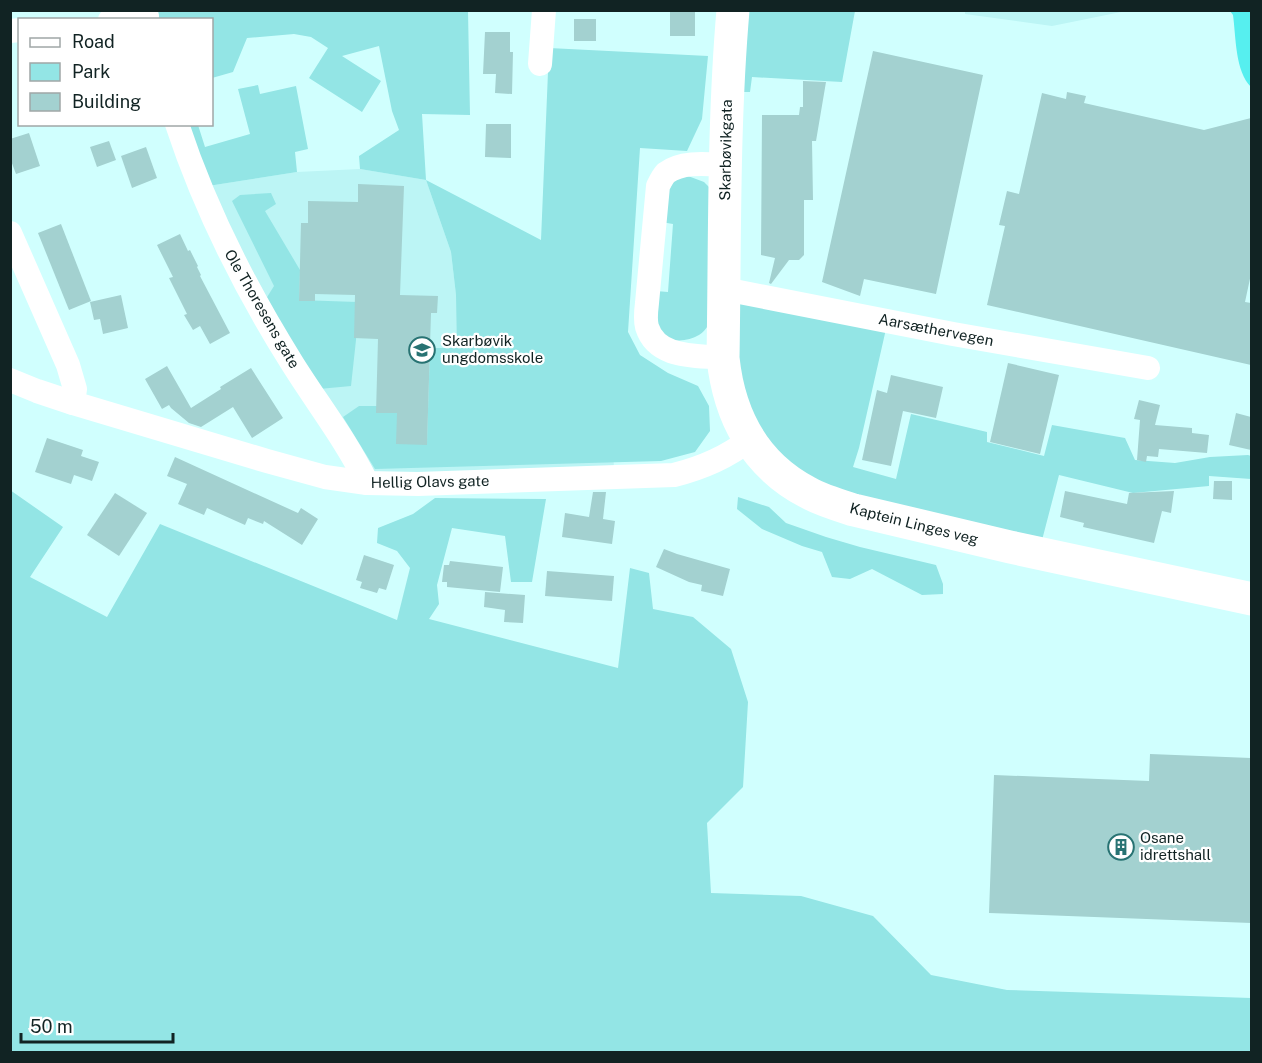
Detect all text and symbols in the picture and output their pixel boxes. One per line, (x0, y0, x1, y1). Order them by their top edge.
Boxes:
legend (18, 18, 213, 126)
text: Road (72, 31, 115, 52)
text: Park (72, 61, 110, 82)
text: Building (72, 91, 141, 112)
street label: Skarbøvikgata (716, 99, 735, 201)
street label: Ole Thoresens gate (221, 246, 303, 371)
street label: Aarsæthervegen (877, 310, 995, 349)
place label: Skarbøvik ungdomsskole (442, 332, 543, 366)
school or university icon: Skarbøvik ungdomsskole (407, 335, 437, 365)
street label: Hellig Olavs gate (371, 472, 489, 491)
street label: Kaptein Linges veg (848, 499, 980, 548)
place label: Osane idrettshall (1140, 829, 1211, 863)
building icon: Osane idrettshall (1106, 832, 1136, 862)
scale bar (21, 1006, 172, 1044)
text: 50 m (30, 1016, 73, 1037)

